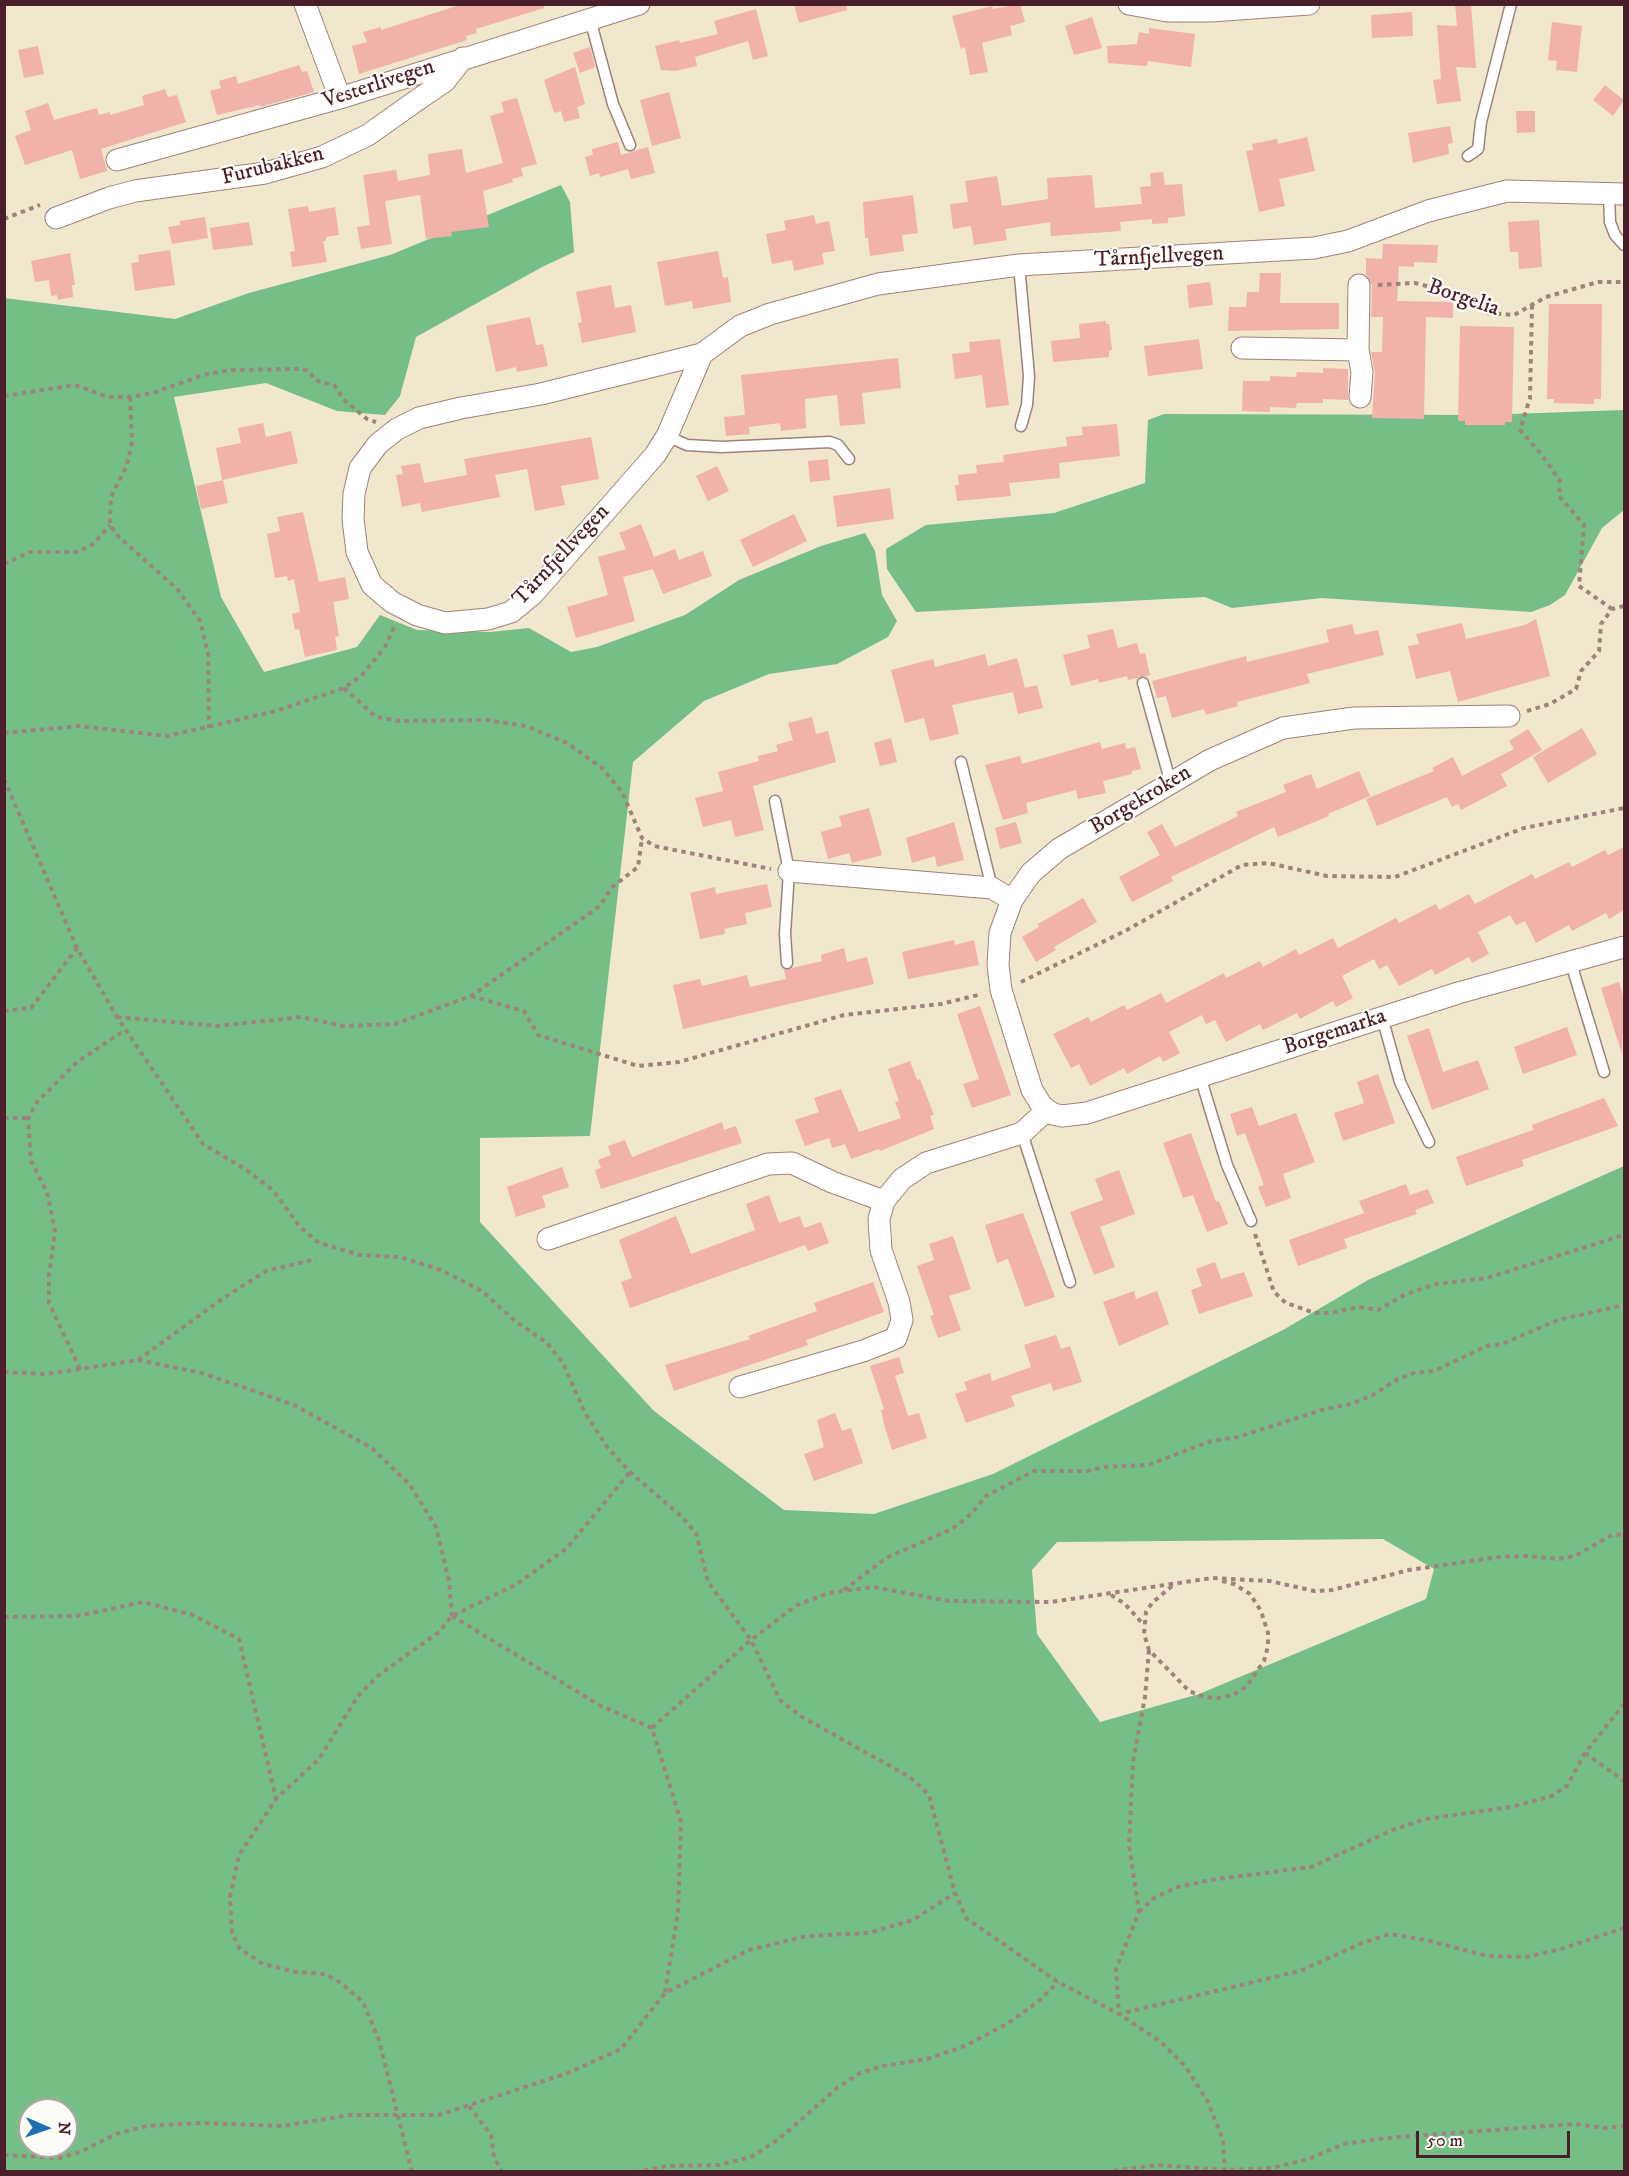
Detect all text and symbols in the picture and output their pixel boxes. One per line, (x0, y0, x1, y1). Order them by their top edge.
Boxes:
street label: Vesterlivegen (320, 55, 438, 115)
street label: Furubakken (219, 142, 327, 192)
street label: Tårnfjellvegen (1094, 241, 1224, 275)
street label: Borgelia (1424, 274, 1502, 324)
street label: Tårnfjellvegen (508, 500, 616, 612)
street label: Borgekroken (1086, 760, 1196, 842)
street label: Borgemarka (1280, 1004, 1390, 1062)
north arrow (18, 2098, 78, 2158)
scale bar (1419, 2119, 1574, 2157)
text: N (54, 2122, 74, 2135)
text: 50 m (1427, 2130, 1463, 2152)

